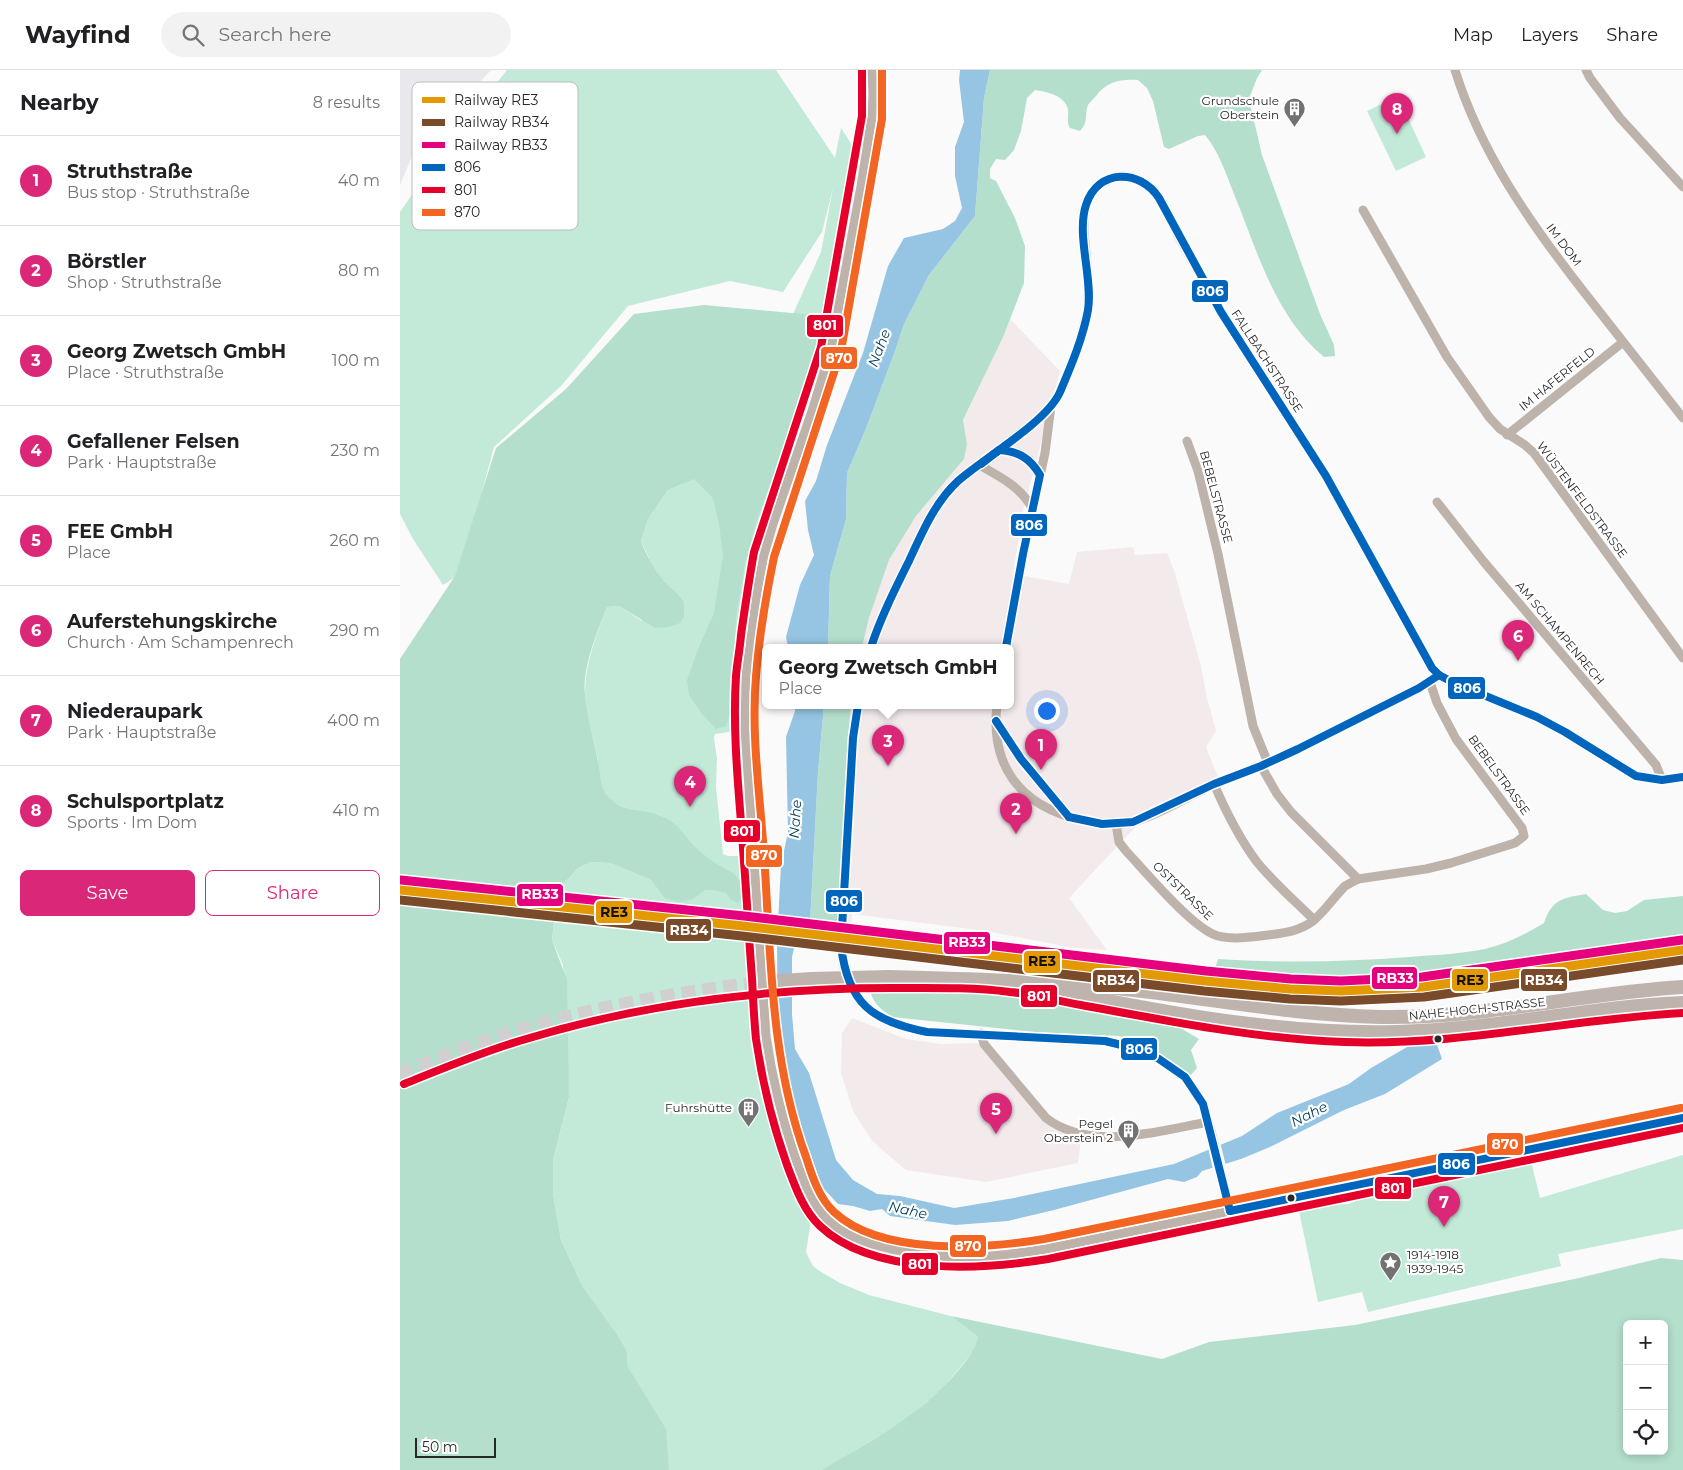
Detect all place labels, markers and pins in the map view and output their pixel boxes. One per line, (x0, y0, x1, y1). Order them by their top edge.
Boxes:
place label: Grundschule Oberstein (1201, 93, 1279, 122)
pin: 8 (1381, 93, 1413, 134)
building icon: Grundschule Oberstein (1283, 96, 1307, 127)
pin: 6 (1502, 620, 1534, 661)
pin: 3 (872, 725, 904, 766)
pin: 1 (1025, 729, 1057, 770)
pin: 4 (674, 766, 706, 807)
pin: 2 (1000, 793, 1032, 834)
unlabelled marker (1433, 1034, 1443, 1044)
pin: 5 (980, 1093, 1012, 1134)
building icon: Fuhrshütte (736, 1096, 760, 1127)
place label: Fuhrshütte (665, 1100, 732, 1115)
place label: Pegel Oberstein 2 (1044, 1116, 1113, 1145)
building icon: Pegel Oberstein 2 (1117, 1119, 1141, 1150)
pin: 7 (1428, 1186, 1460, 1227)
unlabelled marker (1286, 1193, 1296, 1203)
place label: 1914-1918 1939-1945 (1407, 1247, 1464, 1276)
place icon: 1914-1918 1939-1945 (1379, 1250, 1403, 1281)

